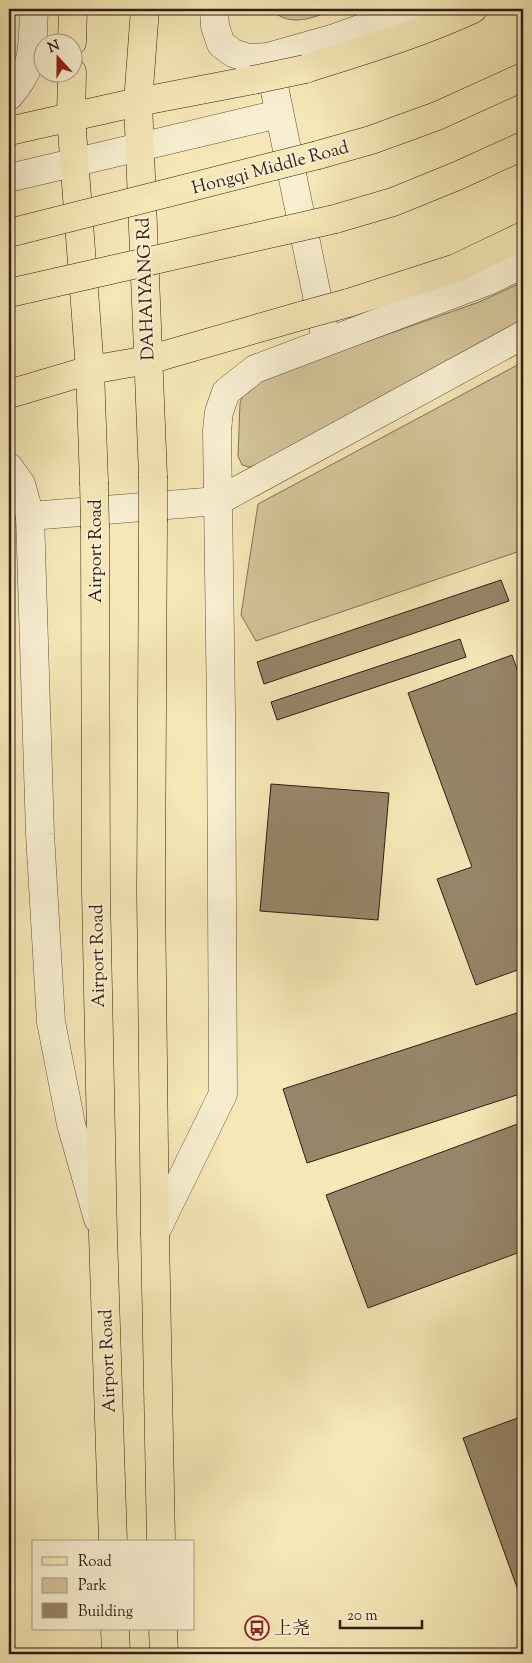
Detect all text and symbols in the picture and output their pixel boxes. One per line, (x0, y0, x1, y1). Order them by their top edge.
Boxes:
north arrow (32, 32, 82, 82)
text: N (45, 36, 63, 59)
street label: Hongqi Middle Road (189, 135, 352, 202)
street label: DAHAIYANG Rd (132, 217, 162, 361)
street label: Airport Road (84, 499, 110, 603)
street label: Airport Road (85, 904, 113, 1008)
street label: Airport Road (94, 1309, 124, 1413)
legend (32, 1540, 195, 1630)
text: Road (78, 1552, 112, 1573)
text: Park (78, 1576, 107, 1597)
scale bar (340, 1598, 422, 1630)
text: Building (78, 1602, 133, 1623)
text: 20 m (347, 1606, 378, 1627)
bus stop icon: 上尧 (244, 1615, 270, 1641)
place label: 上尧 (274, 1617, 310, 1643)

